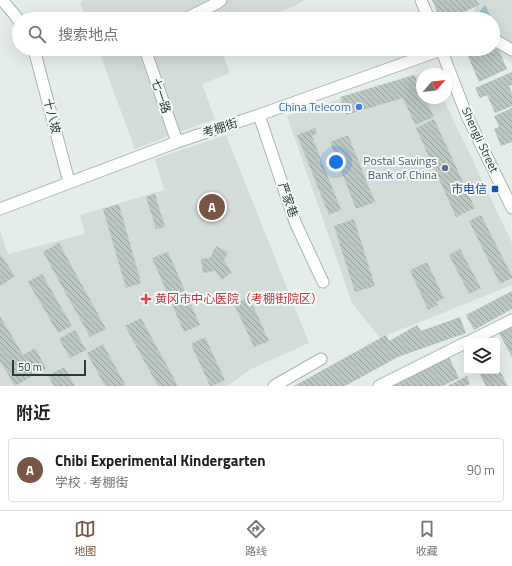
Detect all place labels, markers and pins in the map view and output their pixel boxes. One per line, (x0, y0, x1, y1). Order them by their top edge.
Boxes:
place label: China Telecom (279, 97, 351, 116)
marker: China Telecom (354, 102, 364, 112)
place label: Postal Savings Bank of China (363, 151, 437, 184)
marker: Postal Savings Bank of China (440, 163, 450, 173)
place label: 市电信 (451, 179, 487, 198)
marker: 市电信 (490, 184, 500, 194)
pin: A (199, 192, 225, 222)
place label: 黄冈市中心医院（考棚街院区） (155, 289, 323, 308)
marker: 黄冈市中心医院（考棚街院区） (140, 293, 152, 305)

